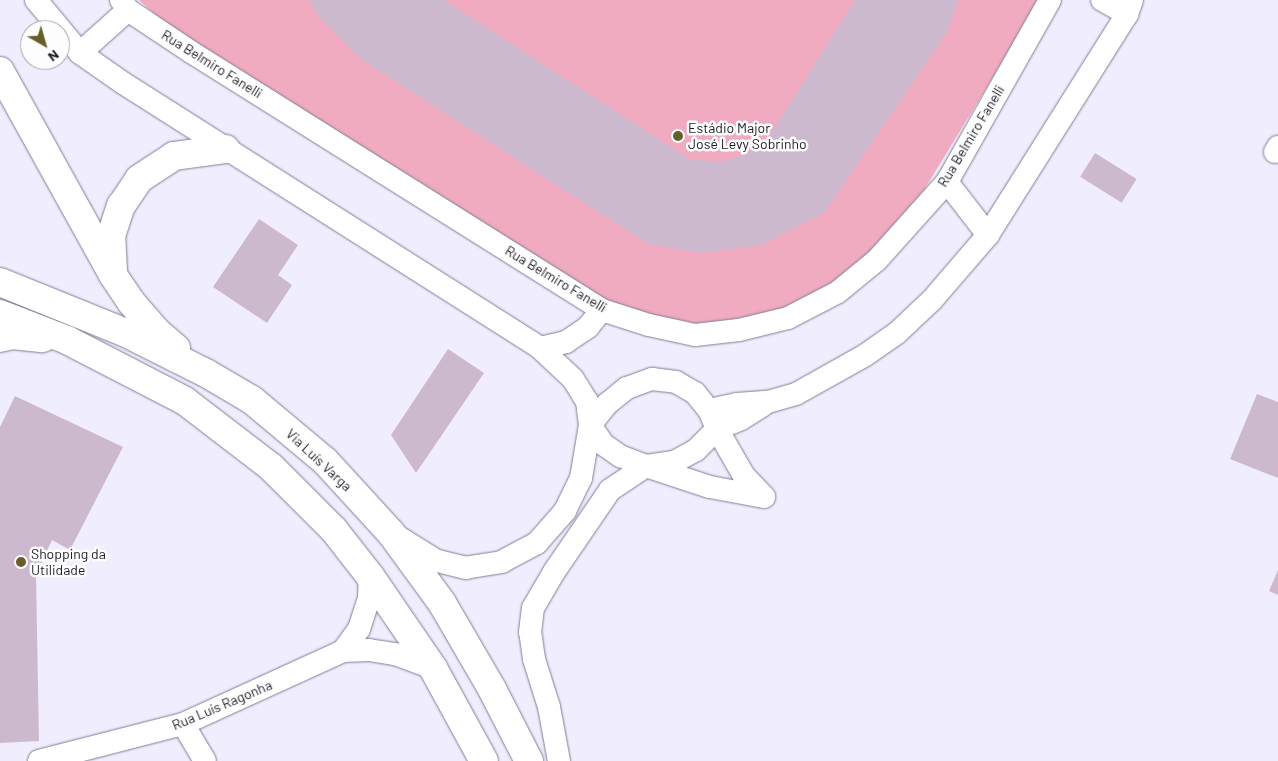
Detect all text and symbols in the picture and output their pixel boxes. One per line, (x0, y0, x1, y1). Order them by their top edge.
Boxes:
north arrow (20, 20, 70, 70)
street label: Rua Belmiro Fanelli (159, 26, 265, 102)
text: N (45, 47, 63, 66)
street label: Rua Belmiro Fanelli (934, 82, 1008, 190)
place label: Estádio Major José Levy Sobrinho (688, 120, 807, 152)
marker: Estádio Major José Levy Sobrinho (672, 130, 684, 142)
street label: Rua Belmiro Fanelli (502, 242, 610, 316)
street label: Via Luís Varga (283, 425, 355, 495)
place label: Shopping da Utilidade (31, 546, 106, 578)
marker: Shopping da Utilidade (15, 556, 27, 568)
street label: Rua Luís Ragonha (169, 676, 275, 734)

